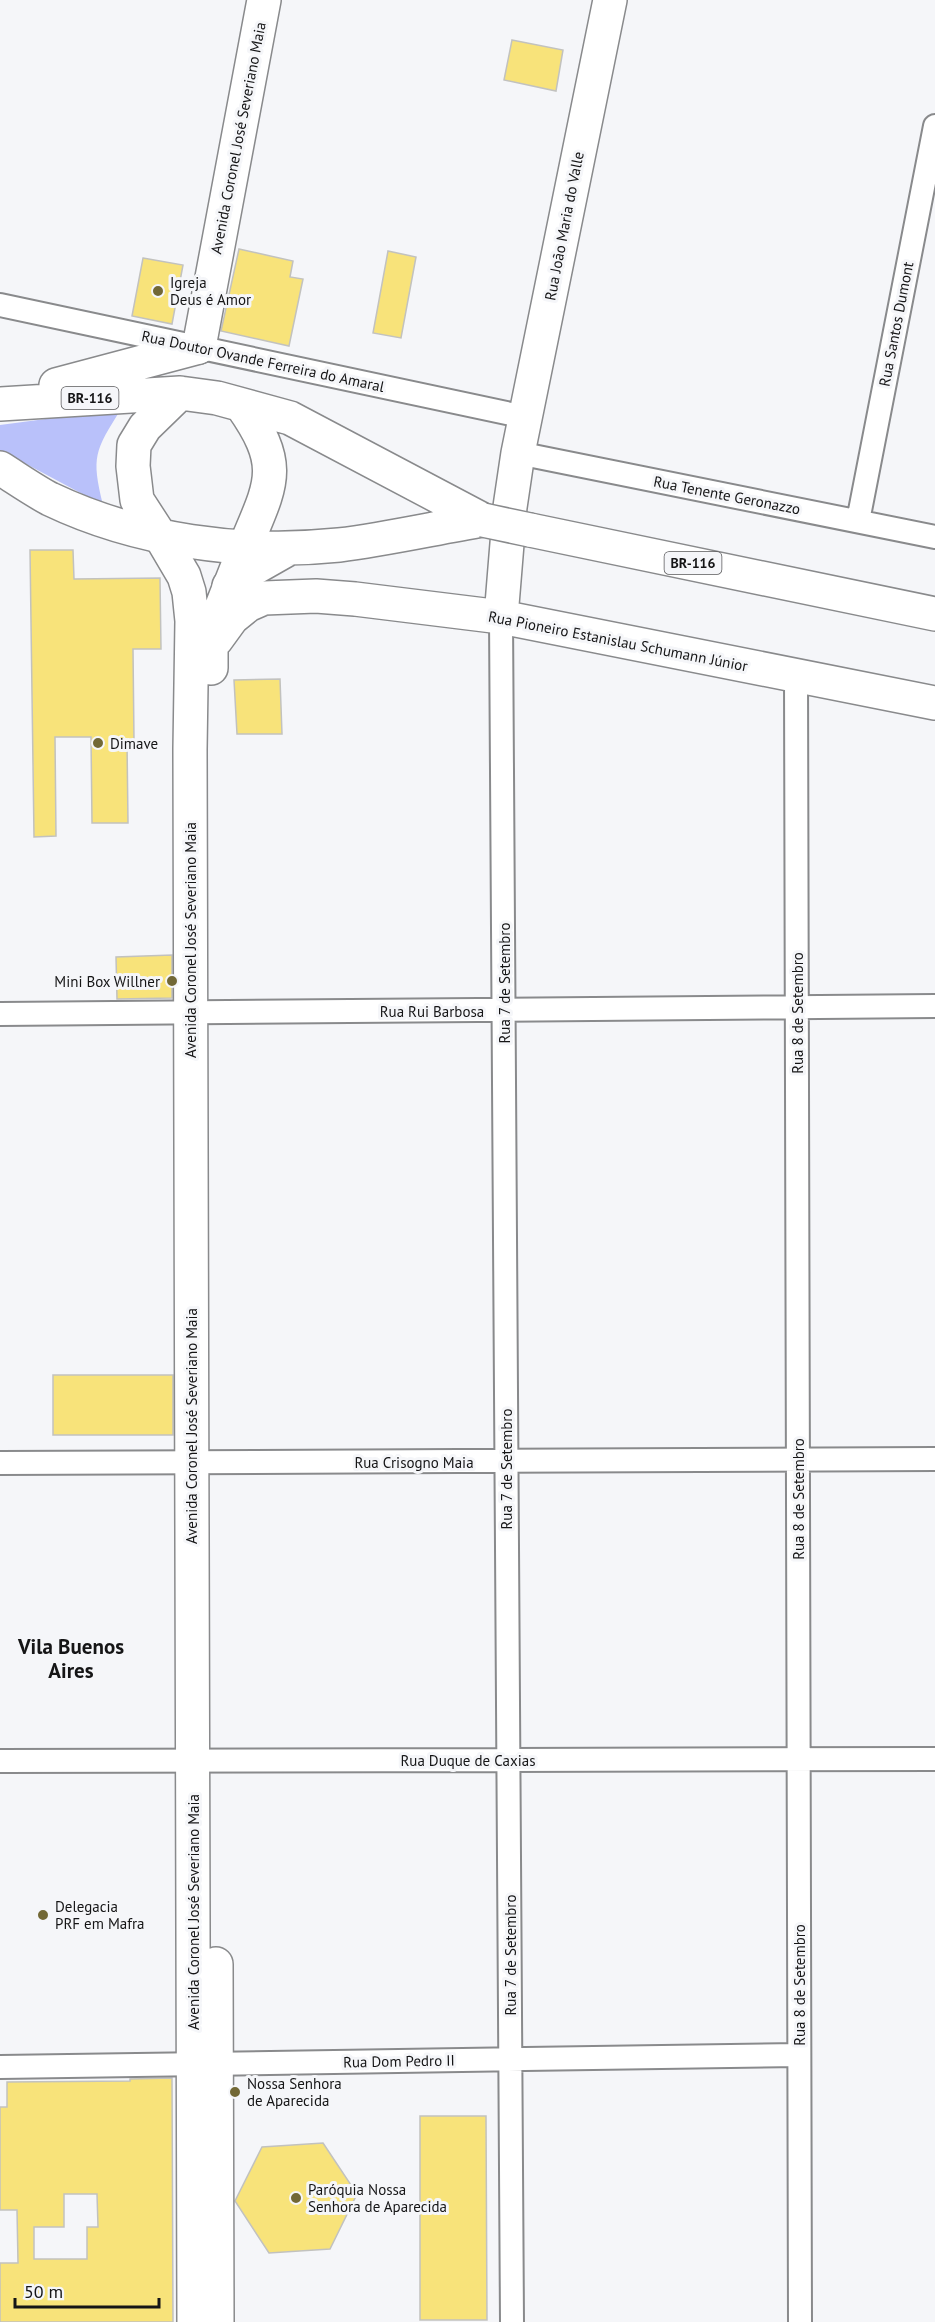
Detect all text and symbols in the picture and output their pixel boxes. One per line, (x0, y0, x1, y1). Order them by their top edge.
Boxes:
street label: Avenida Coronel José Severiano Maia (206, 20, 270, 256)
street label: Rua João Maria do Valle (540, 150, 588, 302)
street label: Rua Santos Dumont (875, 260, 917, 388)
place label: Igreja Deus é Amor (170, 273, 251, 309)
marker: Igreja Deus é Amor (151, 284, 165, 298)
street label: Rua Doutor Ovande Ferreira do Amaral (140, 326, 387, 396)
road number: BR-116 (62, 387, 118, 409)
street label: Rua Tenente Geronazzo (652, 471, 802, 519)
road number: BR-116 (664, 552, 722, 574)
street label: Rua Pioneiro Estanislau Schumann Júnior (487, 606, 749, 676)
place label: Dimave (110, 734, 158, 753)
marker: Dimave (91, 736, 105, 750)
street label: Avenida Coronel José Severiano Maia (181, 822, 200, 1058)
street label: Rua 7 de Setembro (495, 923, 514, 1043)
street label: Rua 8 de Setembro (788, 952, 807, 1074)
place label: Mini Box Willner (54, 972, 160, 991)
marker: Mini Box Willner (165, 974, 179, 988)
street label: Rua Rui Barbosa (380, 1002, 484, 1021)
street label: Avenida Coronel José Severiano Maia (182, 1308, 201, 1544)
street label: Rua 7 de Setembro (497, 1409, 516, 1529)
street label: Rua 8 de Setembro (789, 1438, 808, 1560)
street label: Rua Crisogno Maia (354, 1453, 474, 1472)
district label: Vila Buenos Aires (17, 1633, 124, 1684)
street label: Rua Duque de Caxias (401, 1751, 535, 1770)
street label: Avenida Coronel José Severiano Maia (184, 1794, 203, 2030)
street label: Rua 7 de Setembro (501, 1895, 520, 2015)
place label: Delegacia PRF em Mafra (55, 1897, 145, 1933)
marker: Delegacia PRF em Mafra (36, 1908, 50, 1922)
street label: Rua 8 de Setembro (790, 1924, 809, 2046)
street label: Rua Dom Pedro II (343, 2051, 455, 2071)
place label: Nossa Senhora de Aparecida (247, 2074, 342, 2110)
marker: Nossa Senhora de Aparecida (228, 2085, 242, 2099)
place label: Paróquia Nossa Senhora de Aparecida (308, 2180, 447, 2216)
marker: Paróquia Nossa Senhora de Aparecida (289, 2191, 303, 2205)
scale bar (15, 2271, 159, 2309)
text: 50 m (24, 2280, 63, 2303)

